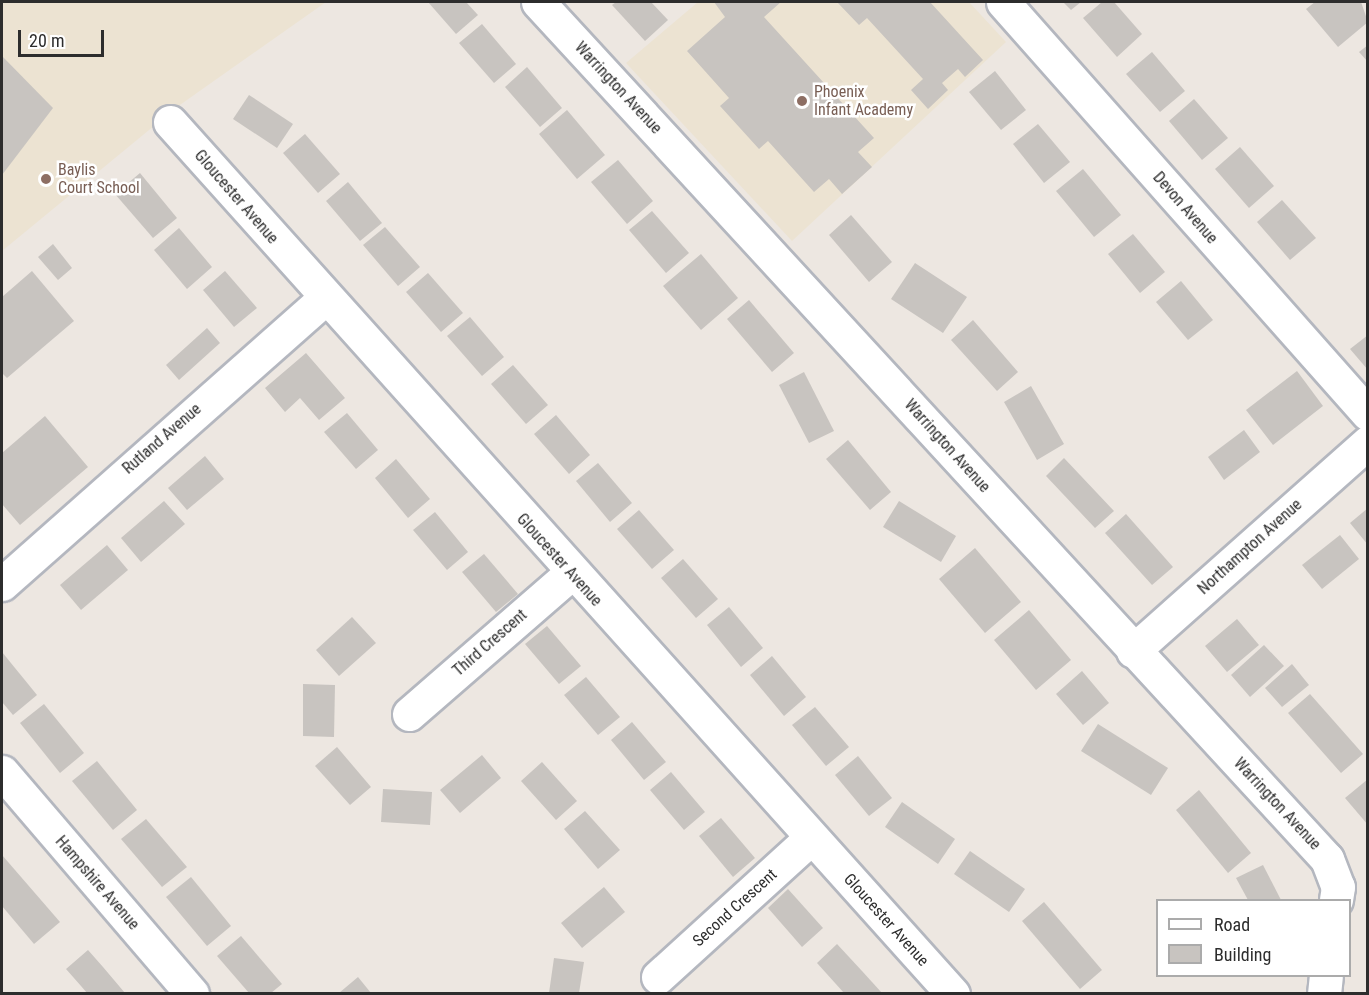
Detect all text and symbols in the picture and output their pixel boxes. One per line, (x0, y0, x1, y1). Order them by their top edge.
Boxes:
scale bar (21, 18, 106, 56)
text: 20 m (29, 30, 64, 51)
street label: Warrington Avenue (570, 38, 666, 138)
place label: Phoenix Infant Academy (814, 82, 913, 120)
marker: Phoenix Infant Academy (795, 94, 809, 108)
street label: Gloucester Avenue (190, 146, 282, 248)
place label: Baylis Court School (58, 160, 140, 198)
street label: Devon Avenue (1149, 168, 1221, 248)
marker: Baylis Court School (39, 172, 53, 186)
street label: Warrington Avenue (900, 395, 994, 497)
street label: Rutland Avenue (119, 400, 205, 478)
street label: Northampton Avenue (1194, 495, 1306, 599)
street label: Gloucester Avenue (512, 510, 606, 610)
street label: Third Crescent (449, 606, 531, 680)
street label: Warrington Avenue (1229, 754, 1325, 854)
street label: Hampshire Avenue (51, 832, 143, 934)
street label: Second Crescent (689, 865, 781, 951)
street label: Gloucester Avenue (839, 870, 933, 970)
legend (1156, 899, 1351, 977)
text: Road (1214, 914, 1250, 935)
text: Building (1214, 944, 1271, 965)

